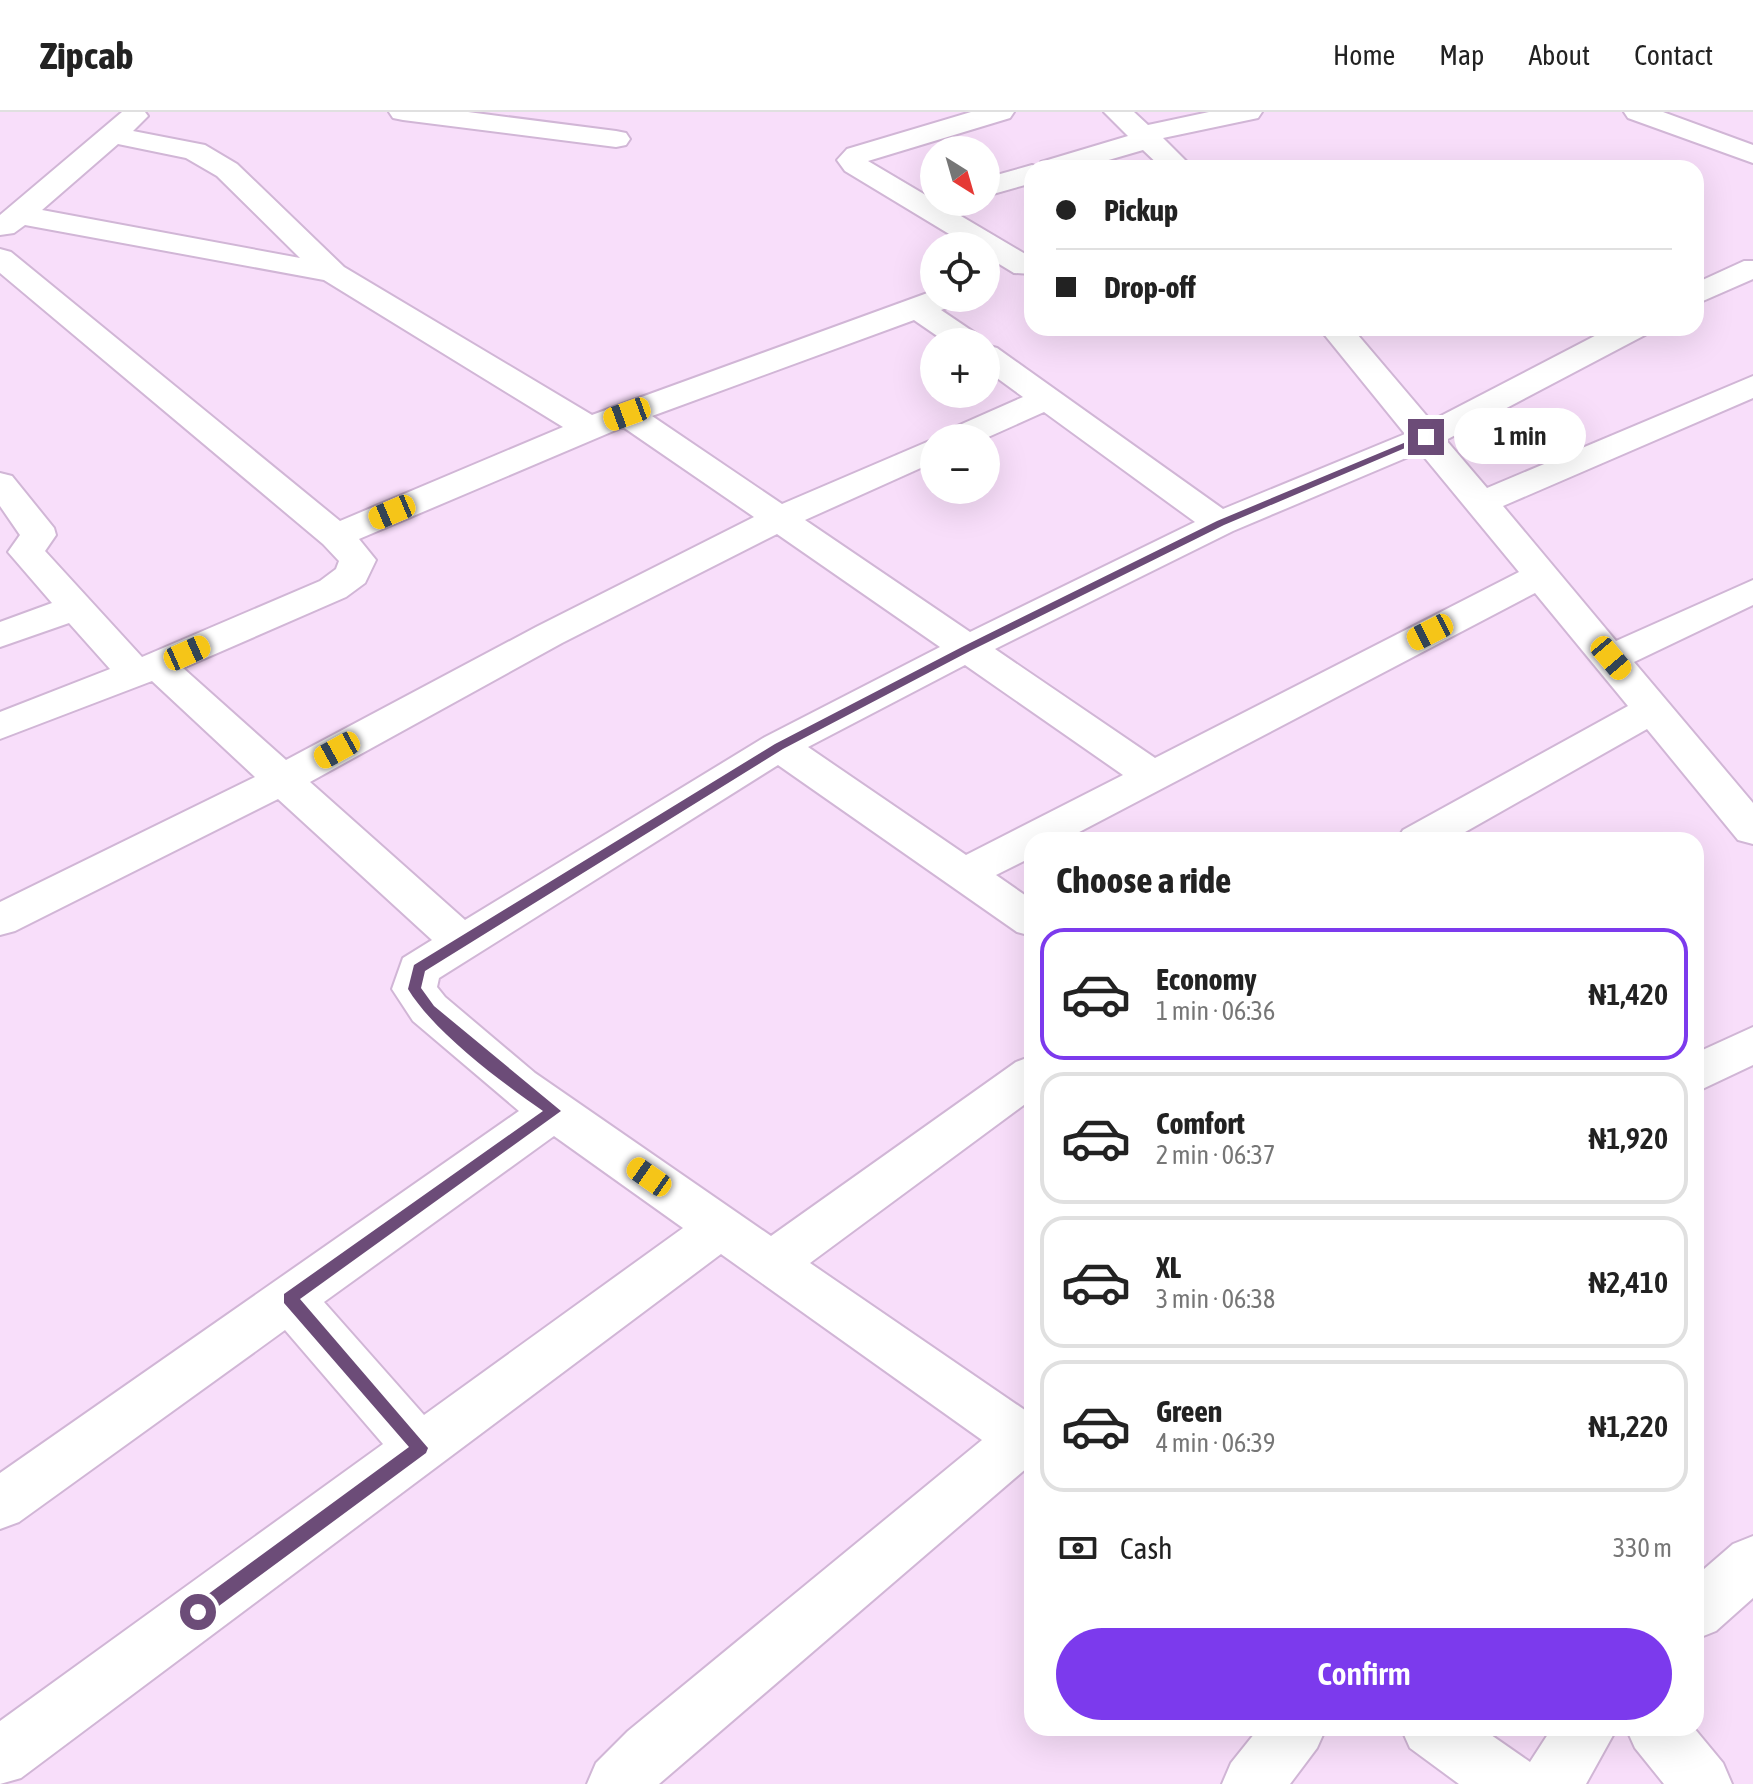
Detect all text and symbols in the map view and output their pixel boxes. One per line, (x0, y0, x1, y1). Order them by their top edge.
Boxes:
text: Zipcab (40, 34, 134, 77)
text: Home (1333, 39, 1395, 71)
text: Map (1439, 39, 1484, 71)
text: About (1528, 39, 1590, 71)
text: Contact (1634, 39, 1713, 71)
north arrow (920, 136, 1000, 216)
map controls (920, 136, 1000, 504)
text: Pickup (1104, 193, 1178, 227)
button: locate (920, 232, 1000, 312)
text: Drop-off (1104, 270, 1196, 304)
button: + (920, 328, 1000, 408)
car (600, 395, 654, 433)
callout: 1 min (1454, 409, 1586, 465)
route end (1408, 419, 1444, 455)
text: 1 min (1493, 421, 1547, 451)
button: − (920, 424, 1000, 504)
car (365, 492, 419, 532)
car (1403, 610, 1457, 654)
car (160, 632, 214, 674)
car (1586, 632, 1636, 684)
car (310, 728, 364, 772)
text: Choose a ride (1056, 859, 1231, 901)
icon: car (1060, 958, 1132, 1030)
text: Economy (1156, 962, 1257, 996)
text: ₦1,420 (1589, 977, 1668, 1011)
text: 1 min · 06:36 (1156, 996, 1275, 1026)
icon: car (1060, 1102, 1132, 1174)
text: Comfort (1156, 1106, 1245, 1140)
text: ₦1,920 (1589, 1121, 1668, 1155)
text: 2 min · 06:37 (1156, 1140, 1275, 1170)
car (622, 1153, 676, 1201)
icon: car (1060, 1246, 1132, 1318)
text: XL (1156, 1250, 1181, 1284)
text: ₦2,410 (1589, 1265, 1668, 1299)
text: 3 min · 06:38 (1156, 1284, 1275, 1314)
icon: car (1060, 1390, 1132, 1462)
text: Green (1156, 1394, 1222, 1428)
text: ₦1,220 (1589, 1409, 1668, 1443)
text: 4 min · 06:39 (1156, 1428, 1275, 1458)
icon: cash (1056, 1526, 1100, 1570)
text: Cash (1120, 1531, 1173, 1565)
text: 330 m (1613, 1533, 1672, 1563)
route start (180, 1594, 216, 1630)
button: Confirm (1056, 1628, 1672, 1720)

